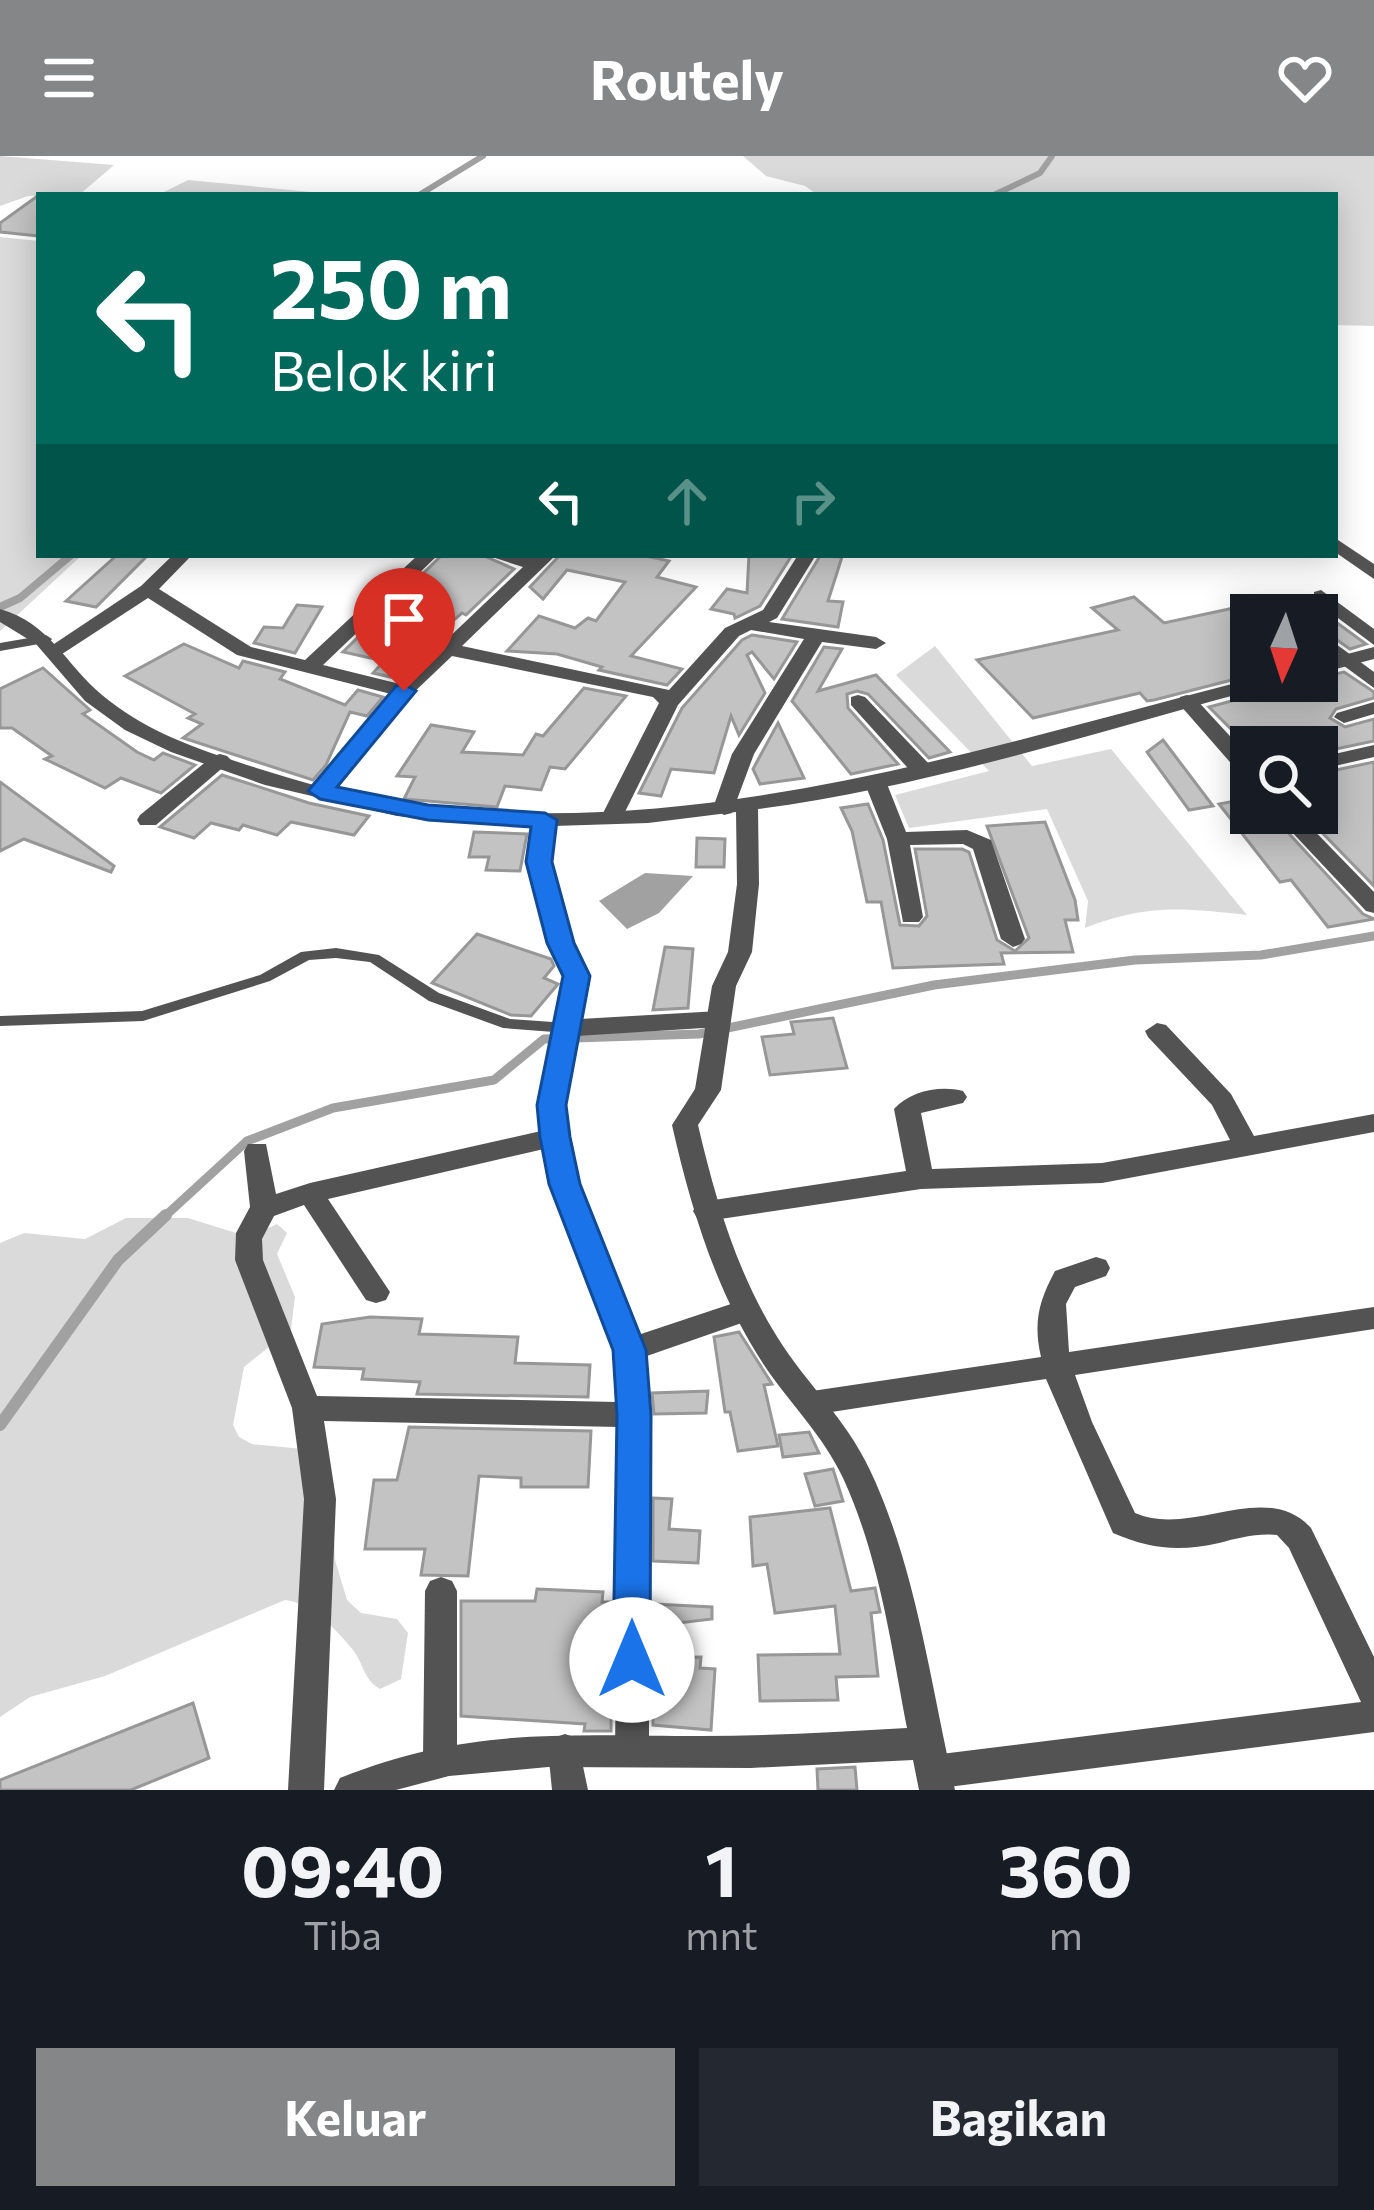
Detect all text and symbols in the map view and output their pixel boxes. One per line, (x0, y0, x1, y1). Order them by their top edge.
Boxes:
icon: menu (36, 45, 102, 111)
text: Routely (590, 45, 784, 111)
icon: heart (1272, 45, 1338, 111)
text: 250 m (270, 234, 512, 336)
icon: left (72, 240, 228, 396)
text: Belok kiri (270, 336, 498, 402)
icon: left (528, 468, 594, 534)
icon: ahead (654, 468, 720, 534)
icon: right (780, 468, 846, 534)
pin (353, 568, 455, 691)
icon: arrive (371, 586, 437, 652)
north arrow (1230, 594, 1338, 702)
map controls (1230, 594, 1338, 834)
button: search (1230, 726, 1338, 834)
position arrow (569, 1597, 695, 1723)
text: 09:40 (241, 1824, 444, 1912)
text: 1 (705, 1824, 738, 1912)
text: 360 (999, 1824, 1133, 1912)
text: Tiba (303, 1910, 382, 1958)
text: mnt (685, 1910, 758, 1958)
text: m (1049, 1910, 1083, 1958)
button: Keluar (36, 2048, 675, 2186)
button: Bagikan (699, 2048, 1338, 2186)

